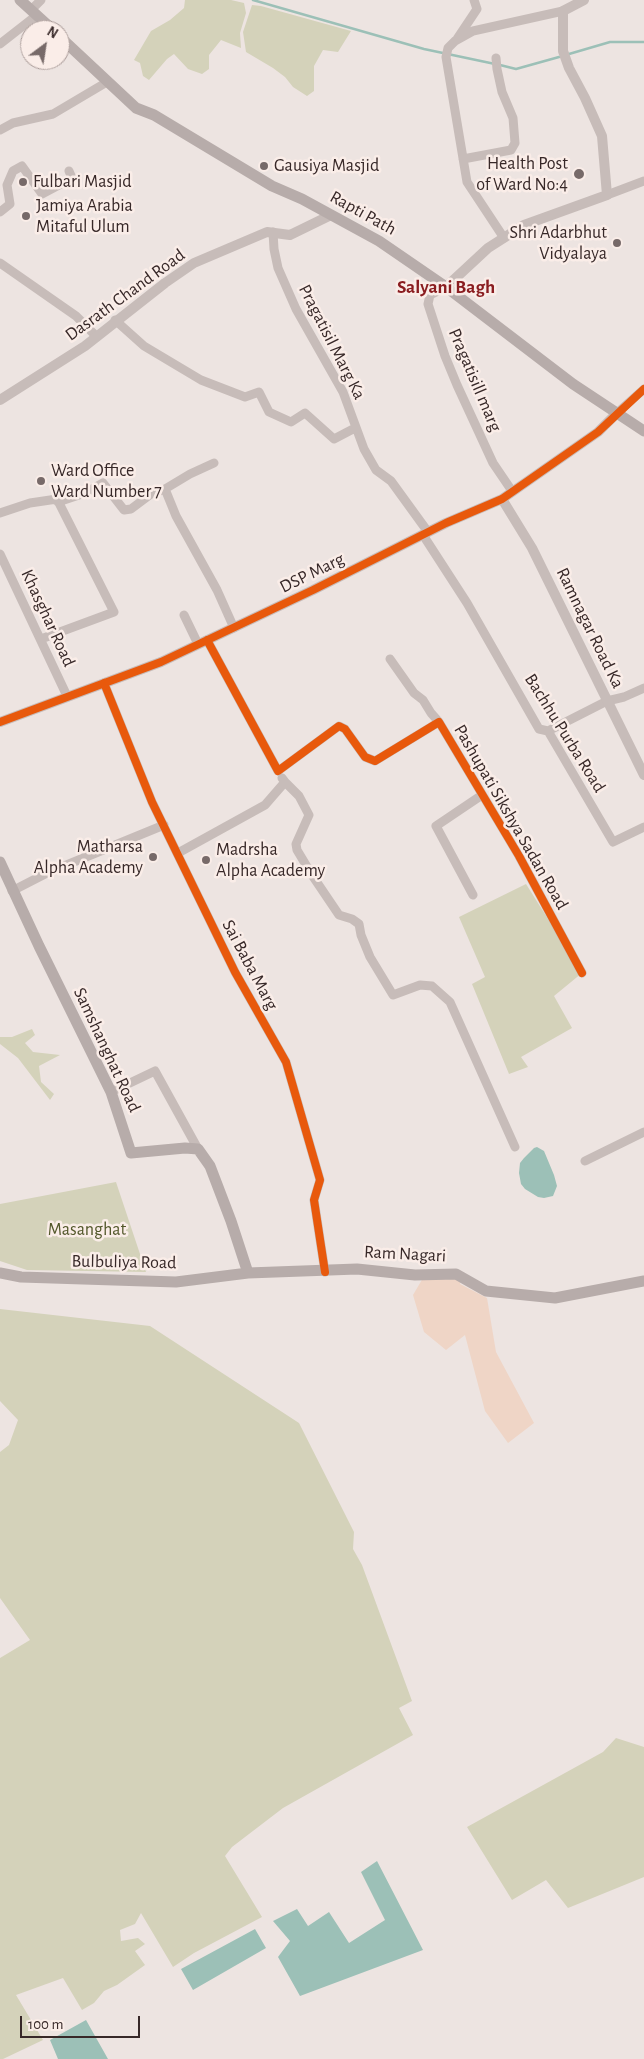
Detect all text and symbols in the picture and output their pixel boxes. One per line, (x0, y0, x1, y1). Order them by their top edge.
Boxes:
north arrow (20, 20, 70, 70)
text: N (44, 24, 60, 42)
place label: Health Post of Ward No:4 (476, 153, 568, 195)
place label: Gausiya Masjid (274, 155, 379, 177)
marker: Gausiya Masjid (258, 160, 270, 172)
marker: Health Post of Ward No:4 (572, 167, 586, 181)
place label: Fulbari Masjid (33, 171, 132, 193)
marker: Fulbari Masjid (17, 176, 29, 188)
street label: Rapti Path (326, 186, 400, 240)
place label: Jamiya Arabia Mitaful Ulum (36, 195, 133, 238)
marker: Jamiya Arabia Mitaful Ulum (20, 210, 32, 222)
place label: Shri Adarbhut Vidyalaya (509, 222, 607, 264)
marker: Shri Adarbhut Vidyalaya (611, 237, 623, 249)
street label: Dasrath Chand Road (61, 244, 189, 346)
district label: Salyani Bagh (397, 276, 495, 298)
street label: Pragatisil Marg Ka (294, 281, 370, 403)
street label: Pragatisill marg (444, 325, 506, 435)
place label: Ward Office Ward Number 7 (51, 460, 162, 502)
marker: Ward Office Ward Number 7 (35, 475, 47, 487)
street label: DSP Marg (276, 548, 348, 598)
street label: Ramnagar Road Ka (551, 564, 629, 692)
street label: Khasghar Road (16, 566, 80, 670)
street label: Bachhu Purba Road (520, 670, 610, 796)
street label: Pashupati Sikshya Sadan Road (449, 721, 573, 913)
place label: Matharsa Alpha Academy (34, 836, 143, 879)
place label: Madrsha Alpha Academy (216, 839, 325, 882)
marker: Matharsa Alpha Academy (147, 851, 159, 863)
marker: Madrsha Alpha Academy (200, 854, 212, 866)
street label: Sai Baba Marg (217, 916, 283, 1014)
street label: Samshanghat Road (69, 984, 145, 1116)
park label: Masanghat (48, 1219, 126, 1241)
street label: Ram Nagari (363, 1241, 447, 1267)
street label: Bulbuliya Road (71, 1250, 177, 1274)
scale bar (22, 2006, 142, 2038)
text: 100 m (28, 2017, 63, 2032)

